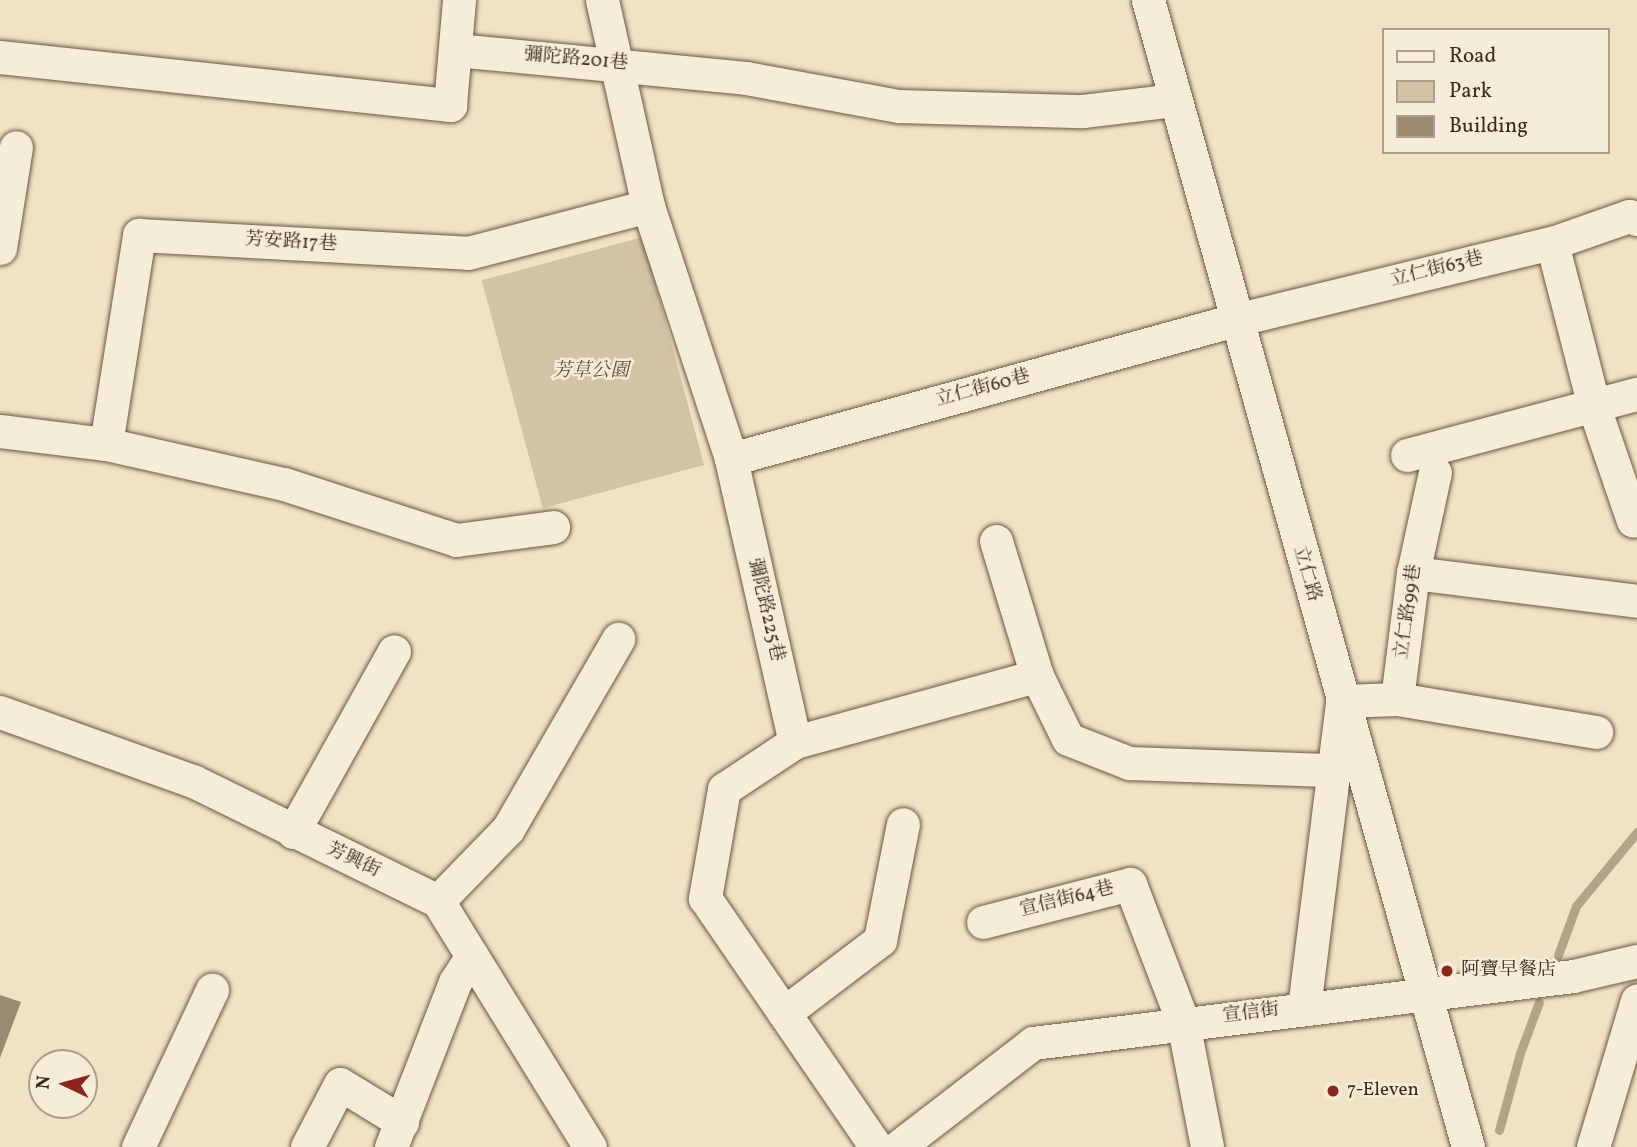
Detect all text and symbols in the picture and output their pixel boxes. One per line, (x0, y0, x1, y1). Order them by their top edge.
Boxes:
legend (1382, 28, 1609, 154)
text: Road (1449, 42, 1496, 71)
street label: 彌陀路201巷 (523, 44, 629, 76)
text: Park (1449, 77, 1492, 106)
text: Building (1449, 112, 1528, 141)
street label: 芳安路17巷 (244, 229, 338, 257)
street label: 立仁街63巷 (1388, 247, 1486, 293)
park label: 芳草公園 (553, 361, 629, 383)
street label: 立仁街60巷 (933, 365, 1033, 413)
street label: 立仁路 (1287, 543, 1325, 605)
street label: 彌陀路225巷 (742, 556, 788, 664)
street label: 立仁路99巷 (1391, 563, 1427, 661)
street label: 芳興街 (322, 839, 384, 883)
street label: 宣信街64巷 (1017, 877, 1117, 923)
place label: 阿寶早餐店 (1461, 960, 1556, 982)
marker: 阿寶早餐店 (1439, 963, 1455, 979)
street label: 宣信街 (1221, 999, 1281, 1029)
north arrow (28, 1049, 98, 1119)
text: N (31, 1074, 58, 1090)
place label: 7-Eleven (1347, 1080, 1419, 1102)
marker: 7-Eleven (1325, 1083, 1341, 1099)

